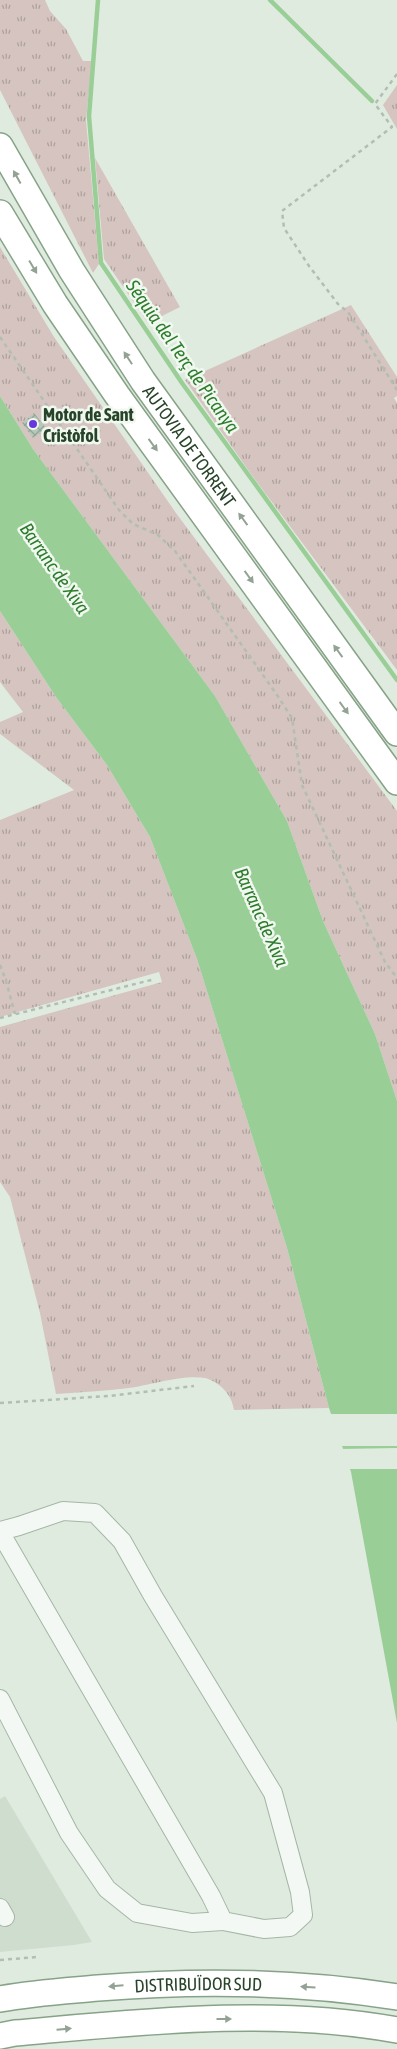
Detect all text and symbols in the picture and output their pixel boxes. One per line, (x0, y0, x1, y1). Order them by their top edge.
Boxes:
one-way arrow (13, 169, 21, 184)
one-way arrow (28, 261, 37, 274)
water label: Séquia del Terç de Picanya (121, 275, 244, 437)
one-way arrow (123, 352, 133, 365)
street label: AUTOVIA DE TORRENT (139, 381, 241, 511)
place label: Motor de Sant Cristòfol (43, 404, 135, 446)
marker: Motor de Sant Cristòfol (27, 418, 39, 430)
one-way arrow (148, 438, 159, 451)
one-way arrow (238, 512, 248, 526)
water label: Barranc de Xiva (16, 518, 94, 618)
one-way arrow (243, 570, 254, 583)
one-way arrow (333, 644, 343, 658)
one-way arrow (339, 702, 349, 715)
water label: Barranc de Xiva (230, 864, 294, 970)
street label: DISTRIBUÏDOR SUD (134, 1973, 262, 1996)
one-way arrow (300, 1982, 316, 1990)
one-way arrow (107, 1983, 123, 1991)
one-way arrow (216, 2015, 232, 2023)
one-way arrow (56, 2024, 72, 2032)

